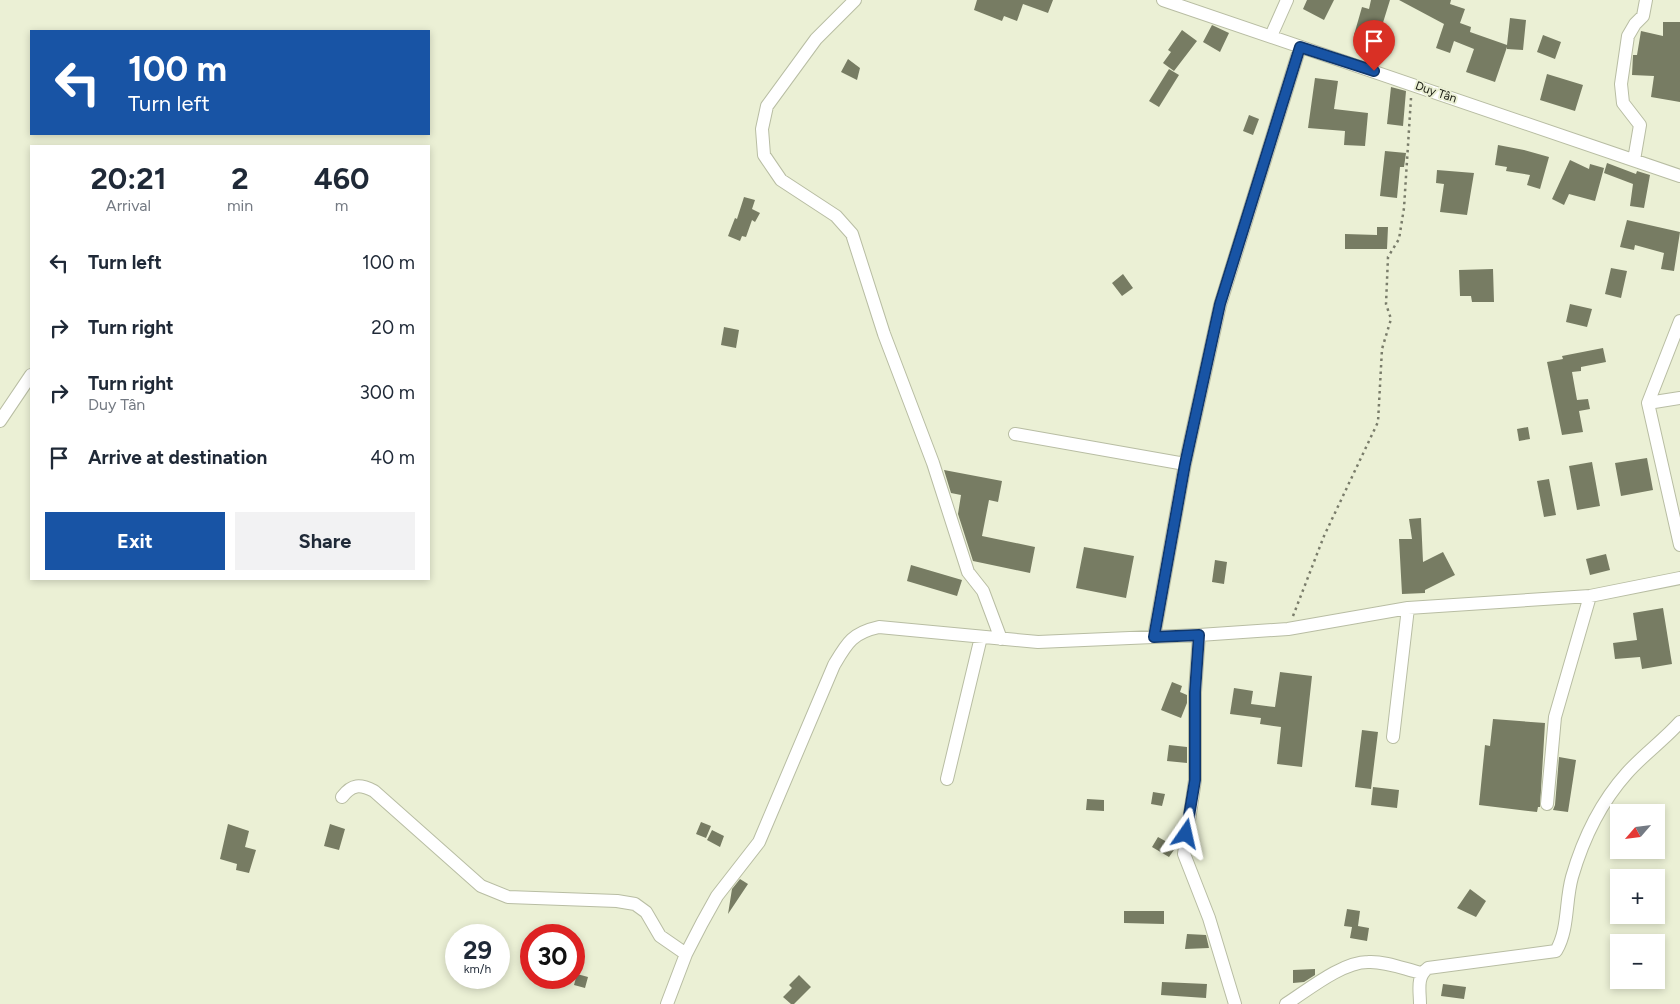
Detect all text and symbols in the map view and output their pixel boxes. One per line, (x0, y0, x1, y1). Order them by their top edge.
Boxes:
pin (1353, 20, 1395, 71)
icon: arrive (1360, 27, 1388, 55)
text: 100 m (128, 48, 227, 90)
icon: left (45, 50, 110, 115)
street label: Duy Tân (1413, 78, 1459, 106)
text: Turn left (128, 90, 210, 117)
text: 20:21 (91, 160, 166, 197)
text: 2 (231, 160, 249, 197)
text: 460 (314, 160, 369, 197)
text: Arrival (106, 196, 151, 215)
text: min (227, 196, 253, 215)
text: m (335, 196, 348, 215)
icon: left (45, 249, 73, 277)
text: Turn left (88, 251, 162, 274)
text: 100 m (362, 251, 415, 274)
icon: right (45, 314, 73, 342)
text: Turn right (88, 316, 174, 339)
text: 20 m (371, 316, 415, 339)
text: Turn right (88, 372, 174, 395)
icon: right (45, 379, 73, 407)
text: 300 m (359, 381, 415, 404)
text: Duy Tân (88, 395, 145, 414)
icon: arrive (45, 444, 73, 472)
text: Arrive at destination (88, 446, 267, 469)
text: 40 m (370, 446, 415, 469)
button: Exit (45, 512, 225, 570)
button: Share (235, 512, 415, 570)
north arrow (1610, 804, 1665, 859)
map controls (1610, 804, 1665, 989)
position arrow (1159, 807, 1211, 859)
button: + (1610, 869, 1665, 924)
speed limit sign: 30 (520, 924, 585, 989)
button: − (1610, 934, 1665, 989)
text: 29 (463, 935, 492, 965)
text: km/h (464, 962, 491, 976)

